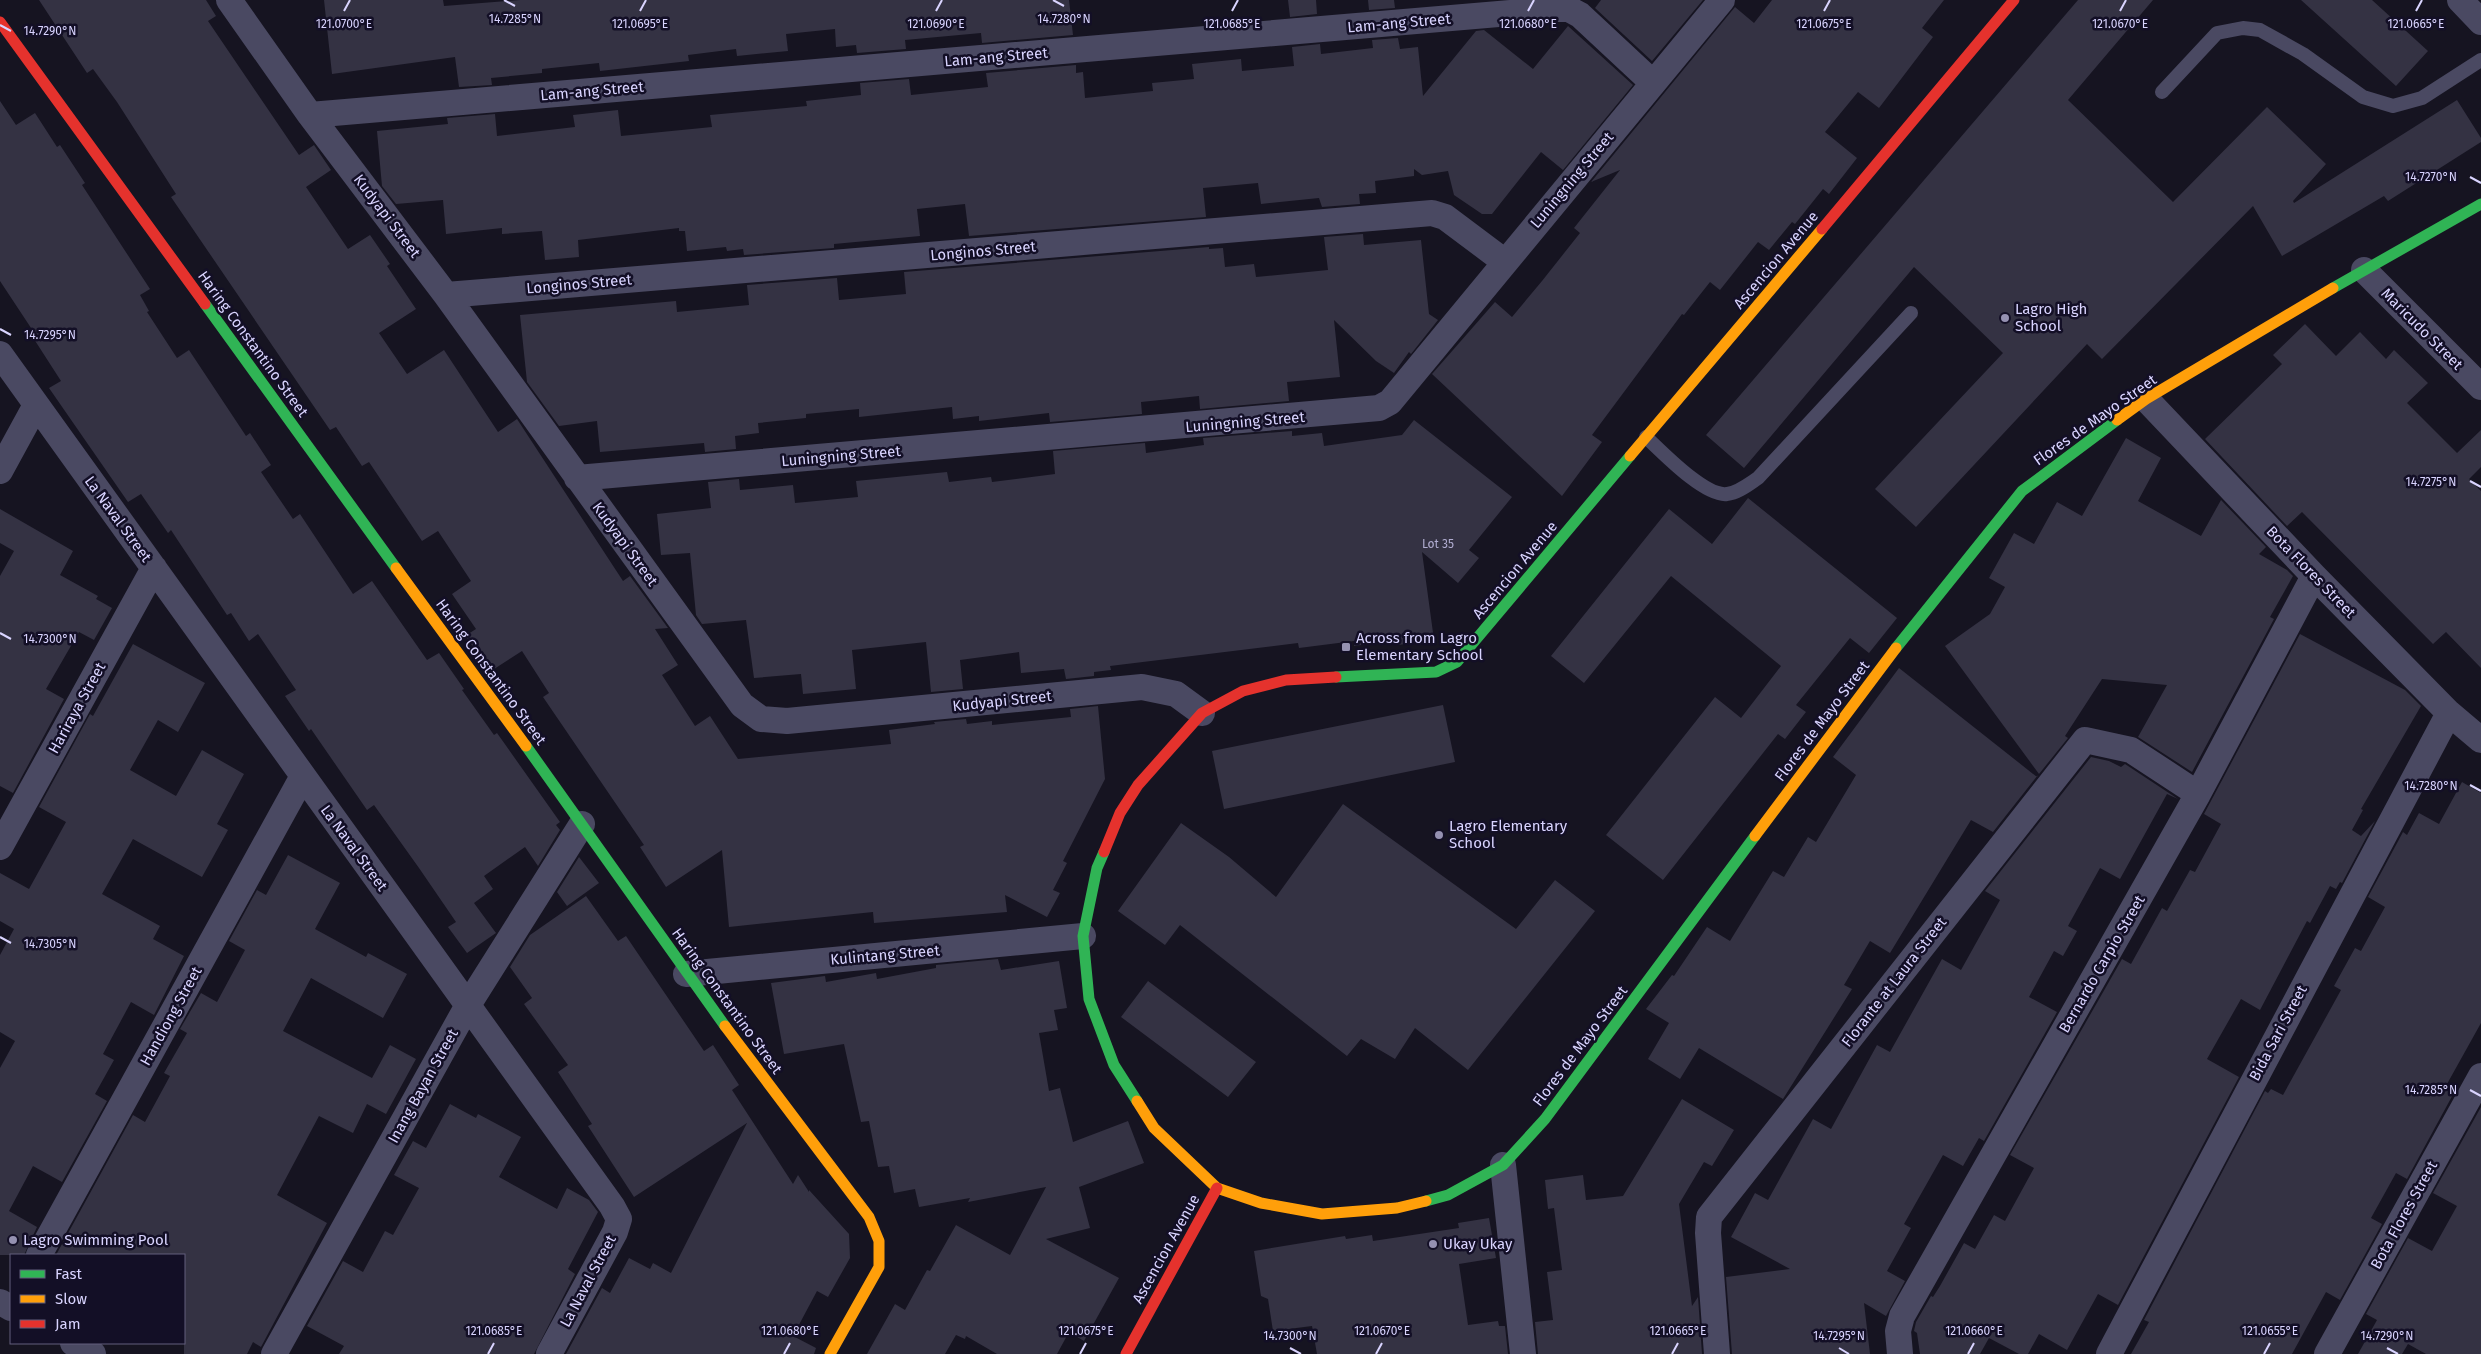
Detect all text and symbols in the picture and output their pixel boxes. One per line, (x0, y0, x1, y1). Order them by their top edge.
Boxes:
street label: Lam-ang Street (1347, 9, 1452, 36)
text: 14.7285°N (489, 12, 541, 26)
text: 14.7280°N (1037, 12, 1091, 26)
text: 121.0700°E (316, 17, 372, 31)
text: 121.0695°E (612, 17, 668, 31)
text: 121.0690°E (907, 17, 965, 31)
text: 121.0685°E (1203, 17, 1261, 31)
text: 121.0680°E (1499, 17, 1557, 31)
text: 121.0675°E (1796, 17, 1852, 31)
text: 121.0670°E (2092, 17, 2148, 31)
text: 121.0665°E (2388, 17, 2444, 31)
text: 14.7290°N (24, 24, 76, 38)
street label: Lam-ang Street (944, 43, 1049, 70)
street label: Lam-ang Street (540, 77, 645, 104)
street label: Luningning Street (1527, 128, 1618, 232)
text: 14.7270°N (2405, 170, 2457, 184)
street label: Kudyapi Street (350, 171, 424, 262)
street label: Ascencion Avenue (1730, 207, 1822, 313)
street label: Longinos Street (929, 237, 1037, 265)
street label: Haring Constantino Street (194, 268, 312, 421)
street label: Longinos Street (525, 270, 633, 298)
street label: Maricudo Street (2377, 284, 2467, 374)
place label: Lagro High School (2015, 300, 2087, 335)
marker: Lagro High School (1999, 312, 2011, 324)
text: 14.7295°N (24, 328, 76, 342)
street label: Flores de Mayo Street (2030, 370, 2161, 469)
street label: Luningning Street (1185, 408, 1306, 436)
street label: Luningning Street (781, 442, 902, 470)
street label: La Naval Street (81, 473, 156, 566)
text: 14.7275°N (2406, 475, 2456, 489)
street label: Kudyapi Street (588, 498, 662, 590)
street label: Ascencion Avenue (1469, 517, 1561, 623)
street label: Bota Flores Street (2263, 522, 2360, 622)
house number: Lot 35 (1422, 537, 1454, 551)
street label: Haring Constantino Street (432, 596, 550, 749)
place label: Across from Lagro Elementary School (1356, 629, 1484, 664)
text: 14.7300°N (23, 632, 77, 646)
marker: Across from Lagro Elementary School (1340, 641, 1352, 653)
street label: Flores de Mayo Street (1771, 657, 1874, 785)
street label: Hariraya Street (45, 659, 110, 757)
street label: Kudyapi Street (952, 687, 1053, 715)
text: 14.7280°N (2404, 779, 2458, 793)
street label: La Naval Street (317, 802, 392, 895)
place label: Lagro Elementary School (1449, 817, 1568, 852)
marker: Lagro Elementary School (1433, 829, 1445, 841)
street label: Bernardo Carpio Street (2055, 892, 2149, 1036)
street label: Florante at Laura Street (1838, 913, 1951, 1050)
street label: Haring Constantino Street (668, 925, 786, 1078)
text: 14.7305°N (24, 937, 76, 951)
street label: Kulintang Street (830, 941, 941, 969)
street label: Handiong Street (136, 963, 206, 1069)
street label: Flores de Mayo Street (1529, 982, 1632, 1110)
street label: Bida Sari Street (2245, 982, 2311, 1084)
street label: Inang Bayan Street (384, 1025, 462, 1146)
text: 14.7285°N (2405, 1083, 2457, 1097)
street label: Bota Flores Street (2367, 1157, 2441, 1272)
street label: Ascencion Avenue (1129, 1191, 1203, 1307)
place label: Lagro Swimming Pool (23, 1231, 169, 1249)
street label: La Naval Street (556, 1231, 620, 1330)
marker: Lagro Swimming Pool (7, 1234, 19, 1246)
place label: Ukay Ukay (1443, 1235, 1513, 1253)
marker: Ukay Ukay (1427, 1238, 1439, 1250)
legend (10, 1254, 185, 1344)
text: Fast (55, 1265, 82, 1283)
text: Slow (55, 1290, 87, 1308)
text: Jam (55, 1315, 81, 1333)
text: 121.0685°E (465, 1324, 523, 1338)
text: 121.0680°E (761, 1324, 819, 1338)
text: 121.0675°E (1058, 1324, 1114, 1338)
text: 121.0670°E (1354, 1324, 1410, 1338)
text: 121.0665°E (1650, 1324, 1706, 1338)
text: 121.0660°E (1945, 1324, 2003, 1338)
text: 121.0655°E (2242, 1324, 2298, 1338)
text: 14.7300°N (1263, 1329, 1317, 1343)
text: 14.7295°N (1813, 1329, 1865, 1343)
text: 14.7290°N (2361, 1329, 2413, 1343)

